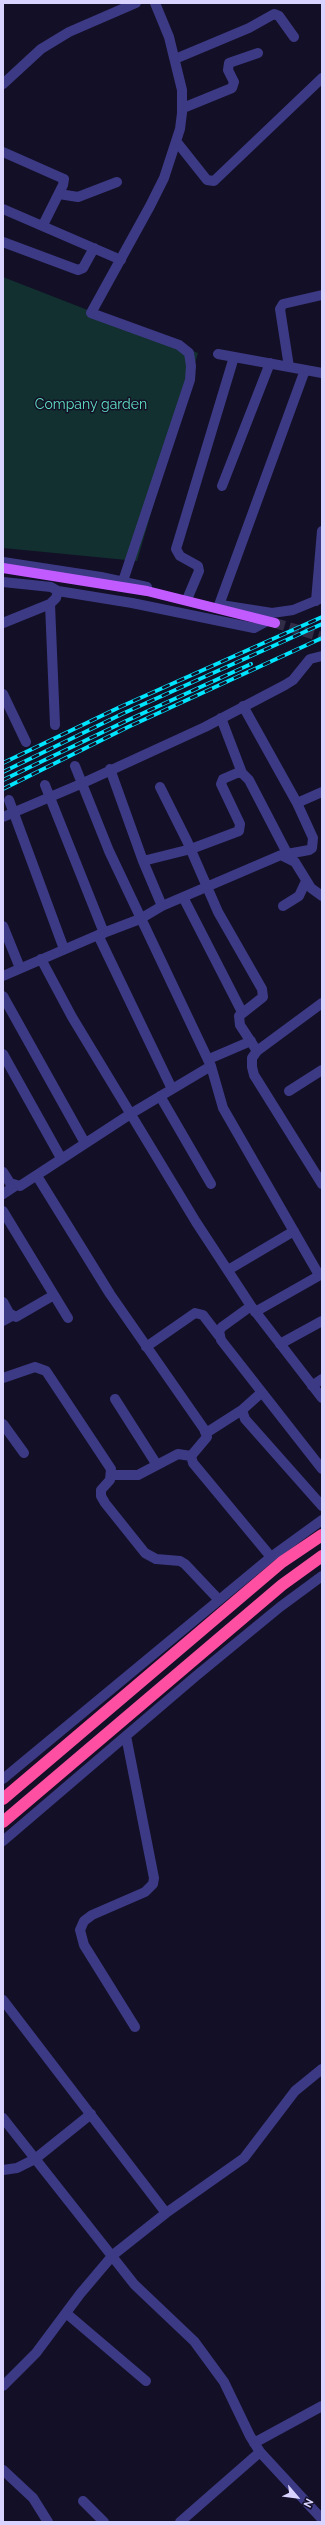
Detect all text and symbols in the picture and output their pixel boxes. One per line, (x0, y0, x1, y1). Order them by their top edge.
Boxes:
park label: Company garden (35, 397, 147, 413)
north arrow (277, 2477, 317, 2517)
text: N (300, 2496, 316, 2510)

